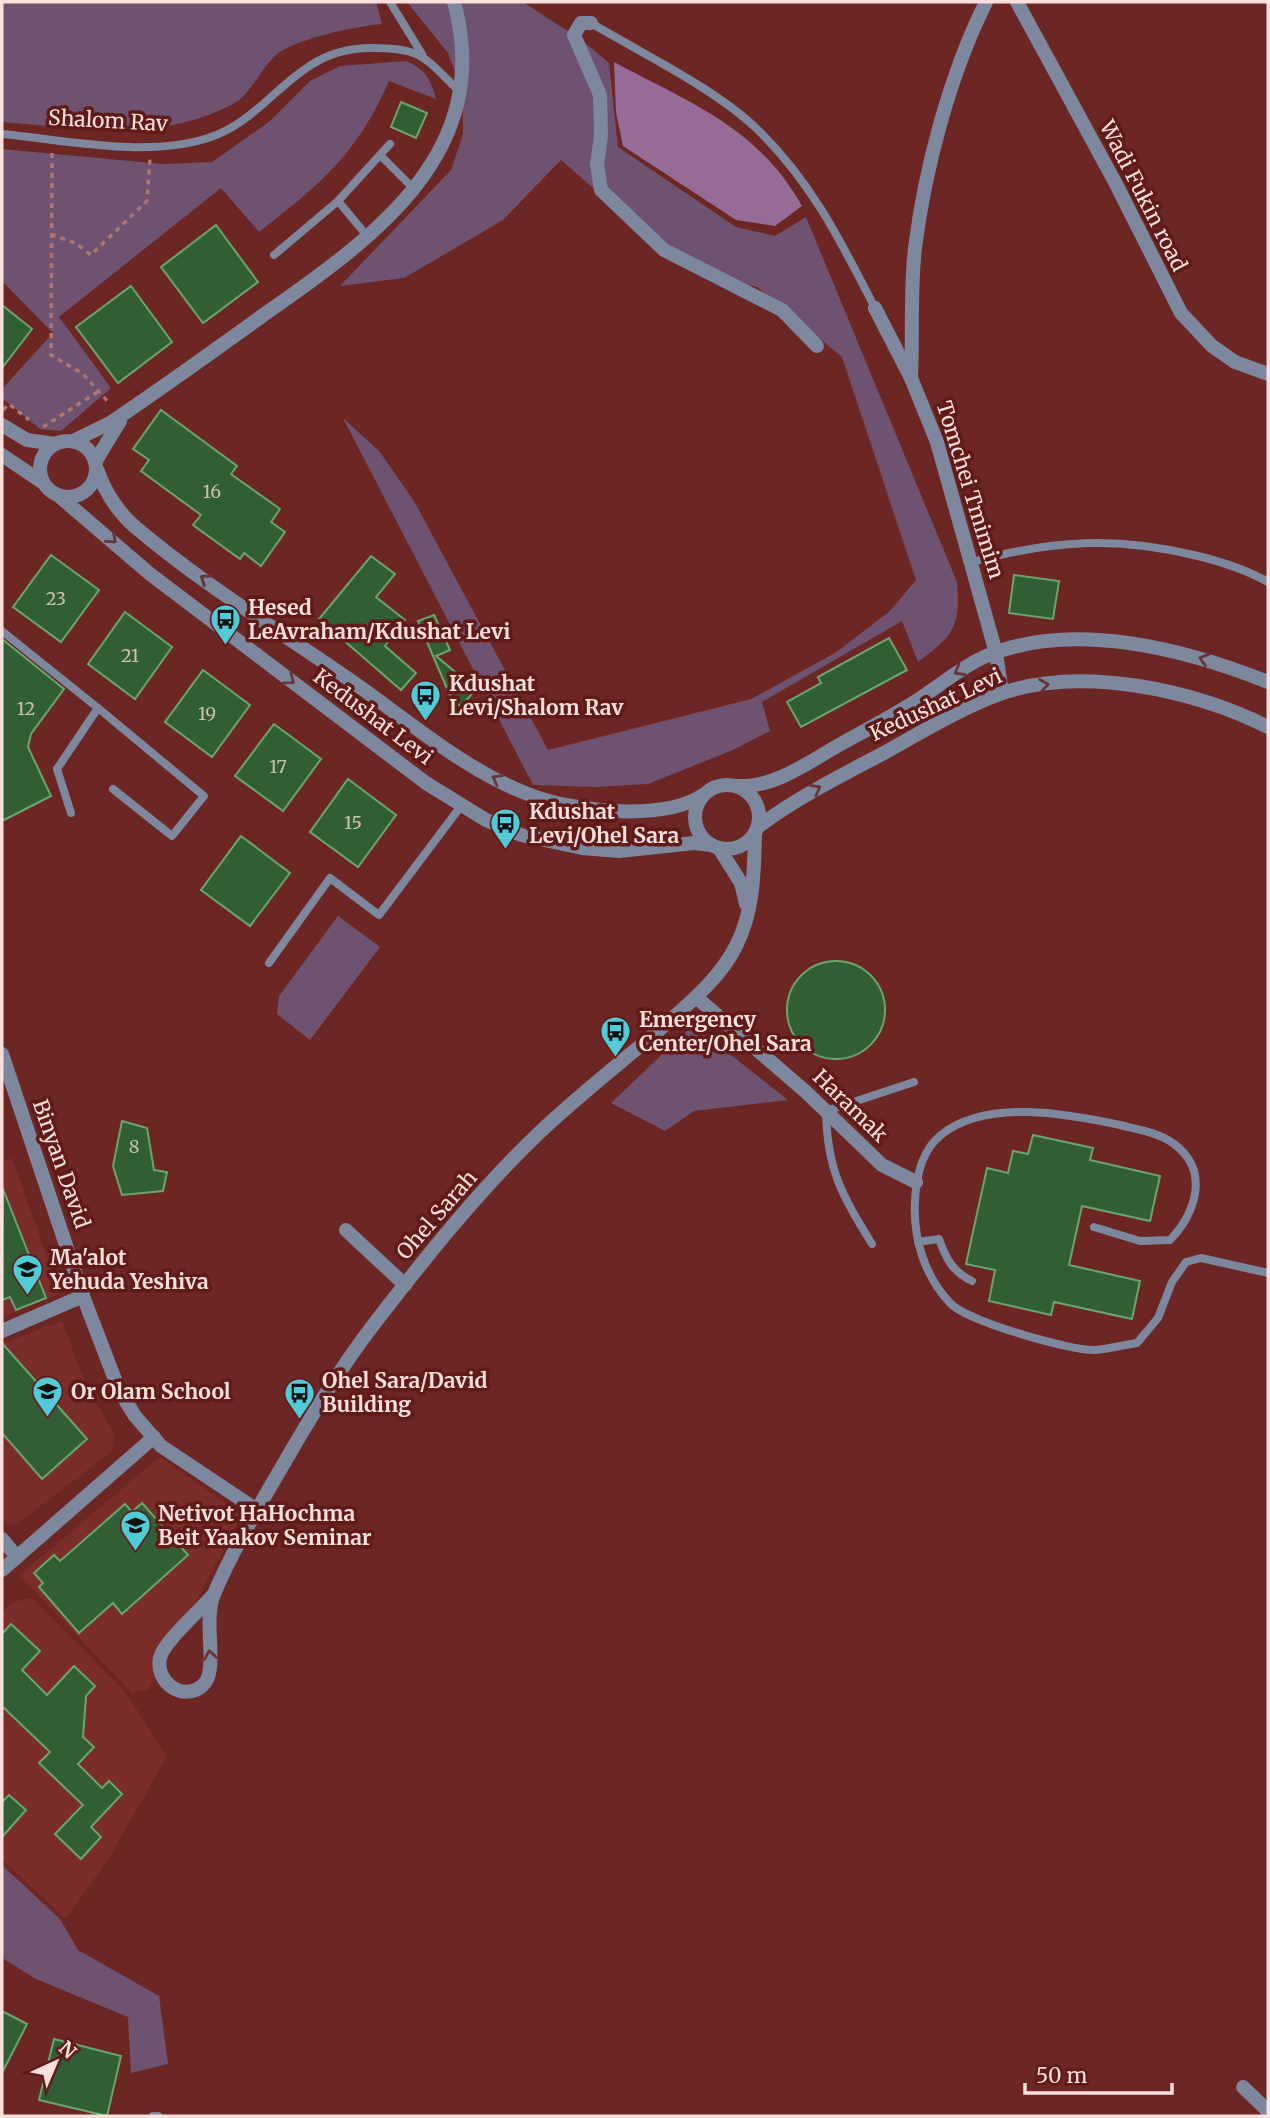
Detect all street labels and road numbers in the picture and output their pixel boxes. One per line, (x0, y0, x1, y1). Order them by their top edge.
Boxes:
street label: Shalom Rav (48, 104, 170, 137)
street label: Wadi Fukin road (1093, 115, 1193, 276)
street label: Tomchei Tmimim (931, 398, 1010, 582)
street label: Kedushat Levi (865, 662, 1006, 747)
street label: Kedushat Levi (308, 663, 439, 771)
street label: Haramak (807, 1063, 894, 1148)
street label: Binyan David (27, 1096, 96, 1232)
street label: Ohel Sarah (390, 1164, 483, 1265)

